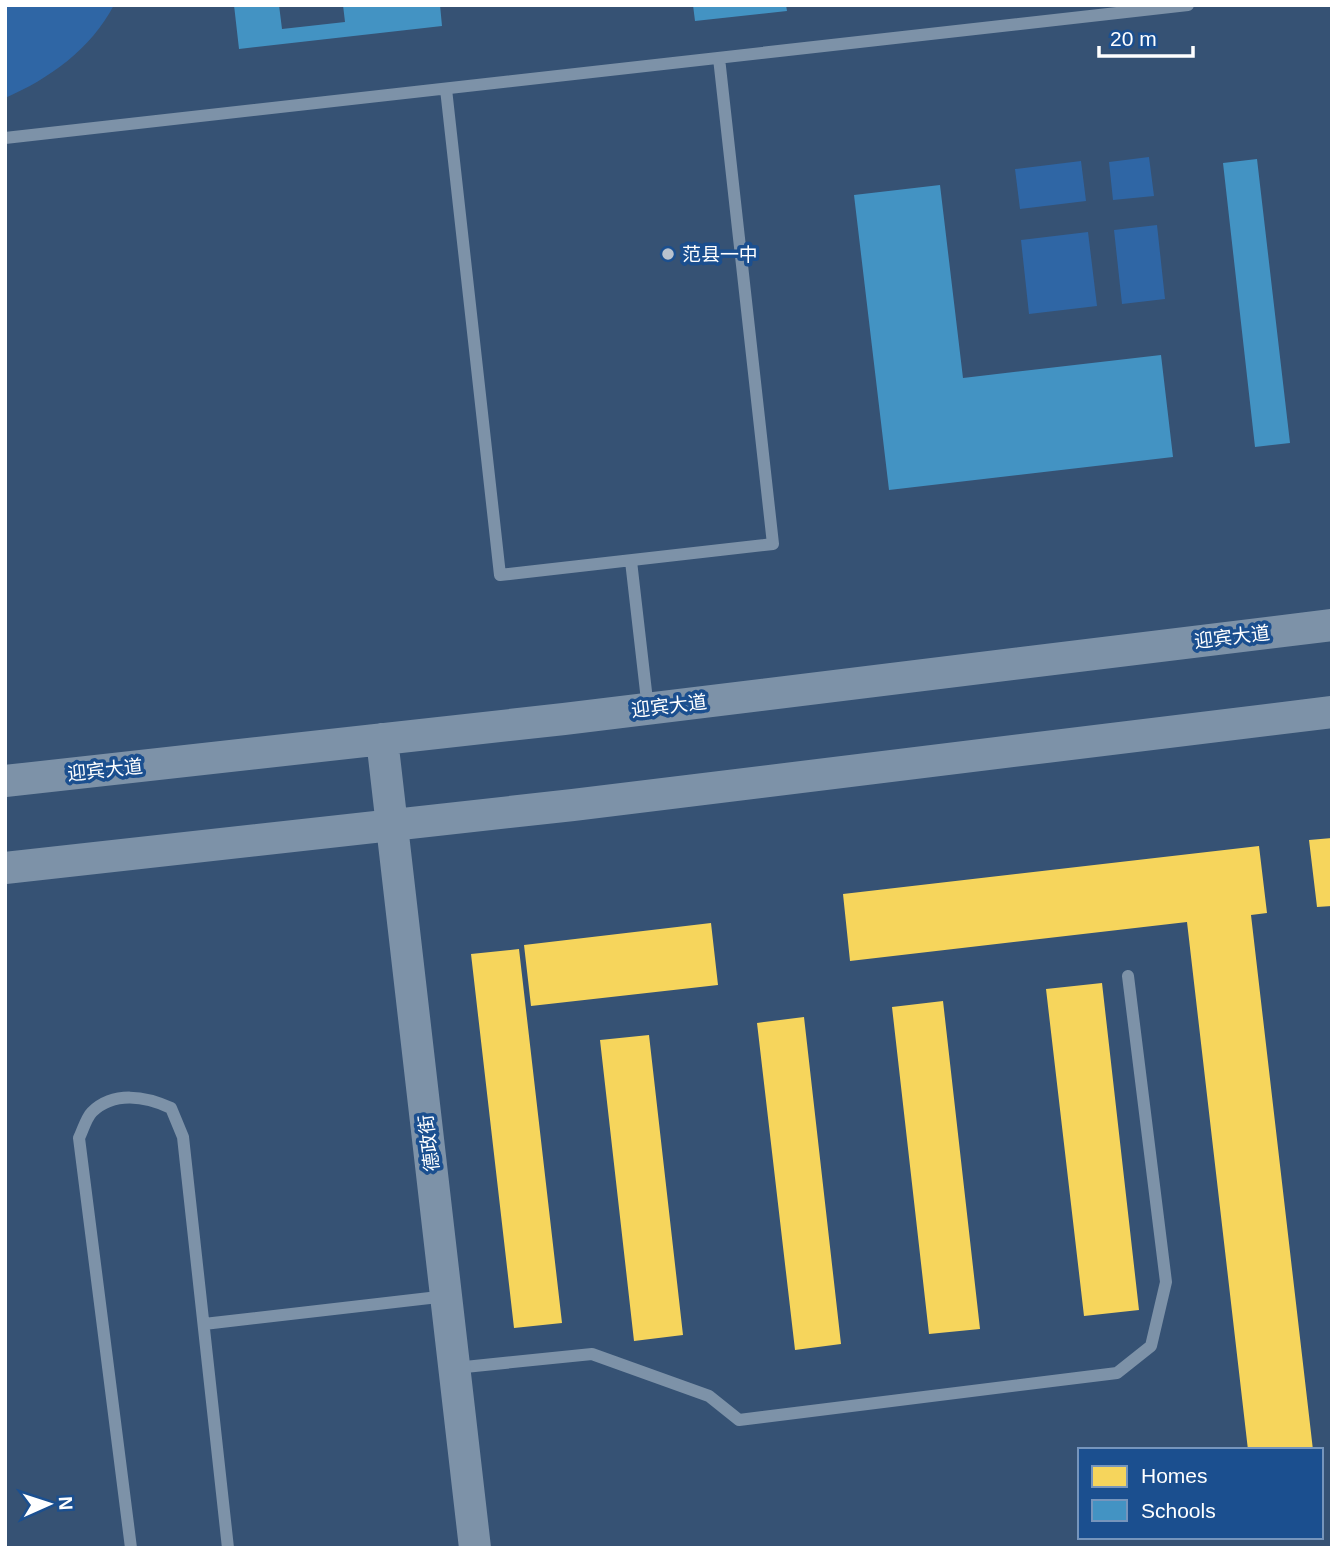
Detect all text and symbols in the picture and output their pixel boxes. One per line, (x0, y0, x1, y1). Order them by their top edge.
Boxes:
scale bar (1099, 14, 1194, 58)
text: 20 m (1110, 27, 1157, 50)
place label: 范县一中 (682, 244, 758, 265)
marker: 范县一中 (660, 246, 676, 262)
street label: 迎宾大道 (1193, 622, 1271, 652)
street label: 迎宾大道 (630, 691, 708, 721)
street label: 迎宾大道 (66, 756, 144, 784)
street label: 德政街 (415, 1113, 443, 1173)
legend (1078, 1448, 1323, 1539)
text: Homes (1141, 1464, 1208, 1487)
north arrow (14, 1469, 84, 1539)
text: N (55, 1496, 76, 1511)
text: Schools (1141, 1499, 1216, 1522)

